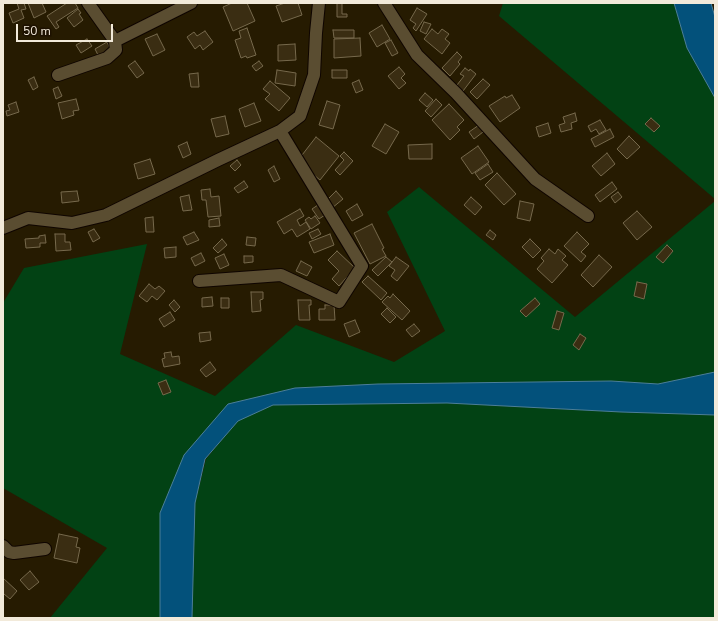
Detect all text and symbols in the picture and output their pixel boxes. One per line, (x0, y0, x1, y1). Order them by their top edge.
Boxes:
scale bar (18, 16, 115, 42)
text: 50 m (23, 23, 51, 39)

